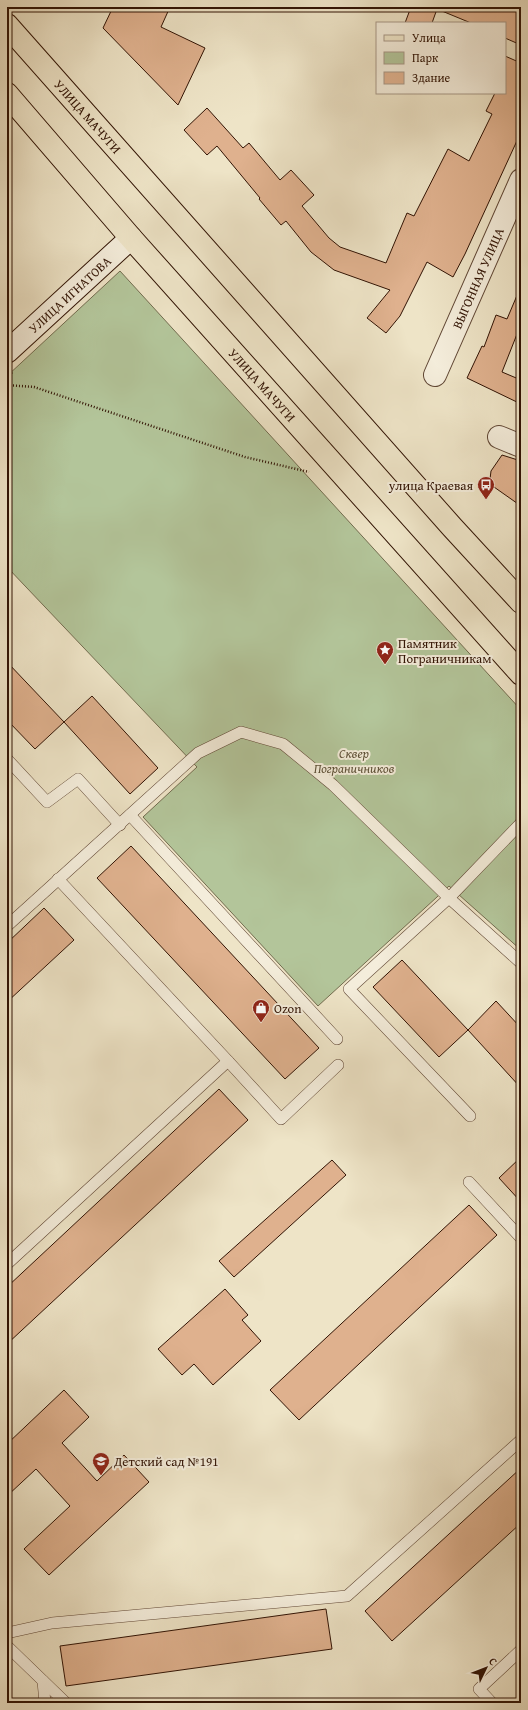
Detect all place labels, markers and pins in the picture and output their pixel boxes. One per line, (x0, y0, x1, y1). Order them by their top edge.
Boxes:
bus stop icon: улица Краевая (476, 475, 496, 500)
place label: улица Краевая (388, 476, 473, 495)
place label: Памятник Пограничникам (398, 634, 492, 668)
place icon: Памятник Пограничникам (375, 640, 395, 665)
shop icon: Ozon (251, 998, 271, 1023)
place label: Ozon (274, 999, 302, 1018)
school or university icon: Детский сад №191 (91, 1451, 111, 1476)
place label: Детский сад №191 (113, 1452, 219, 1471)

